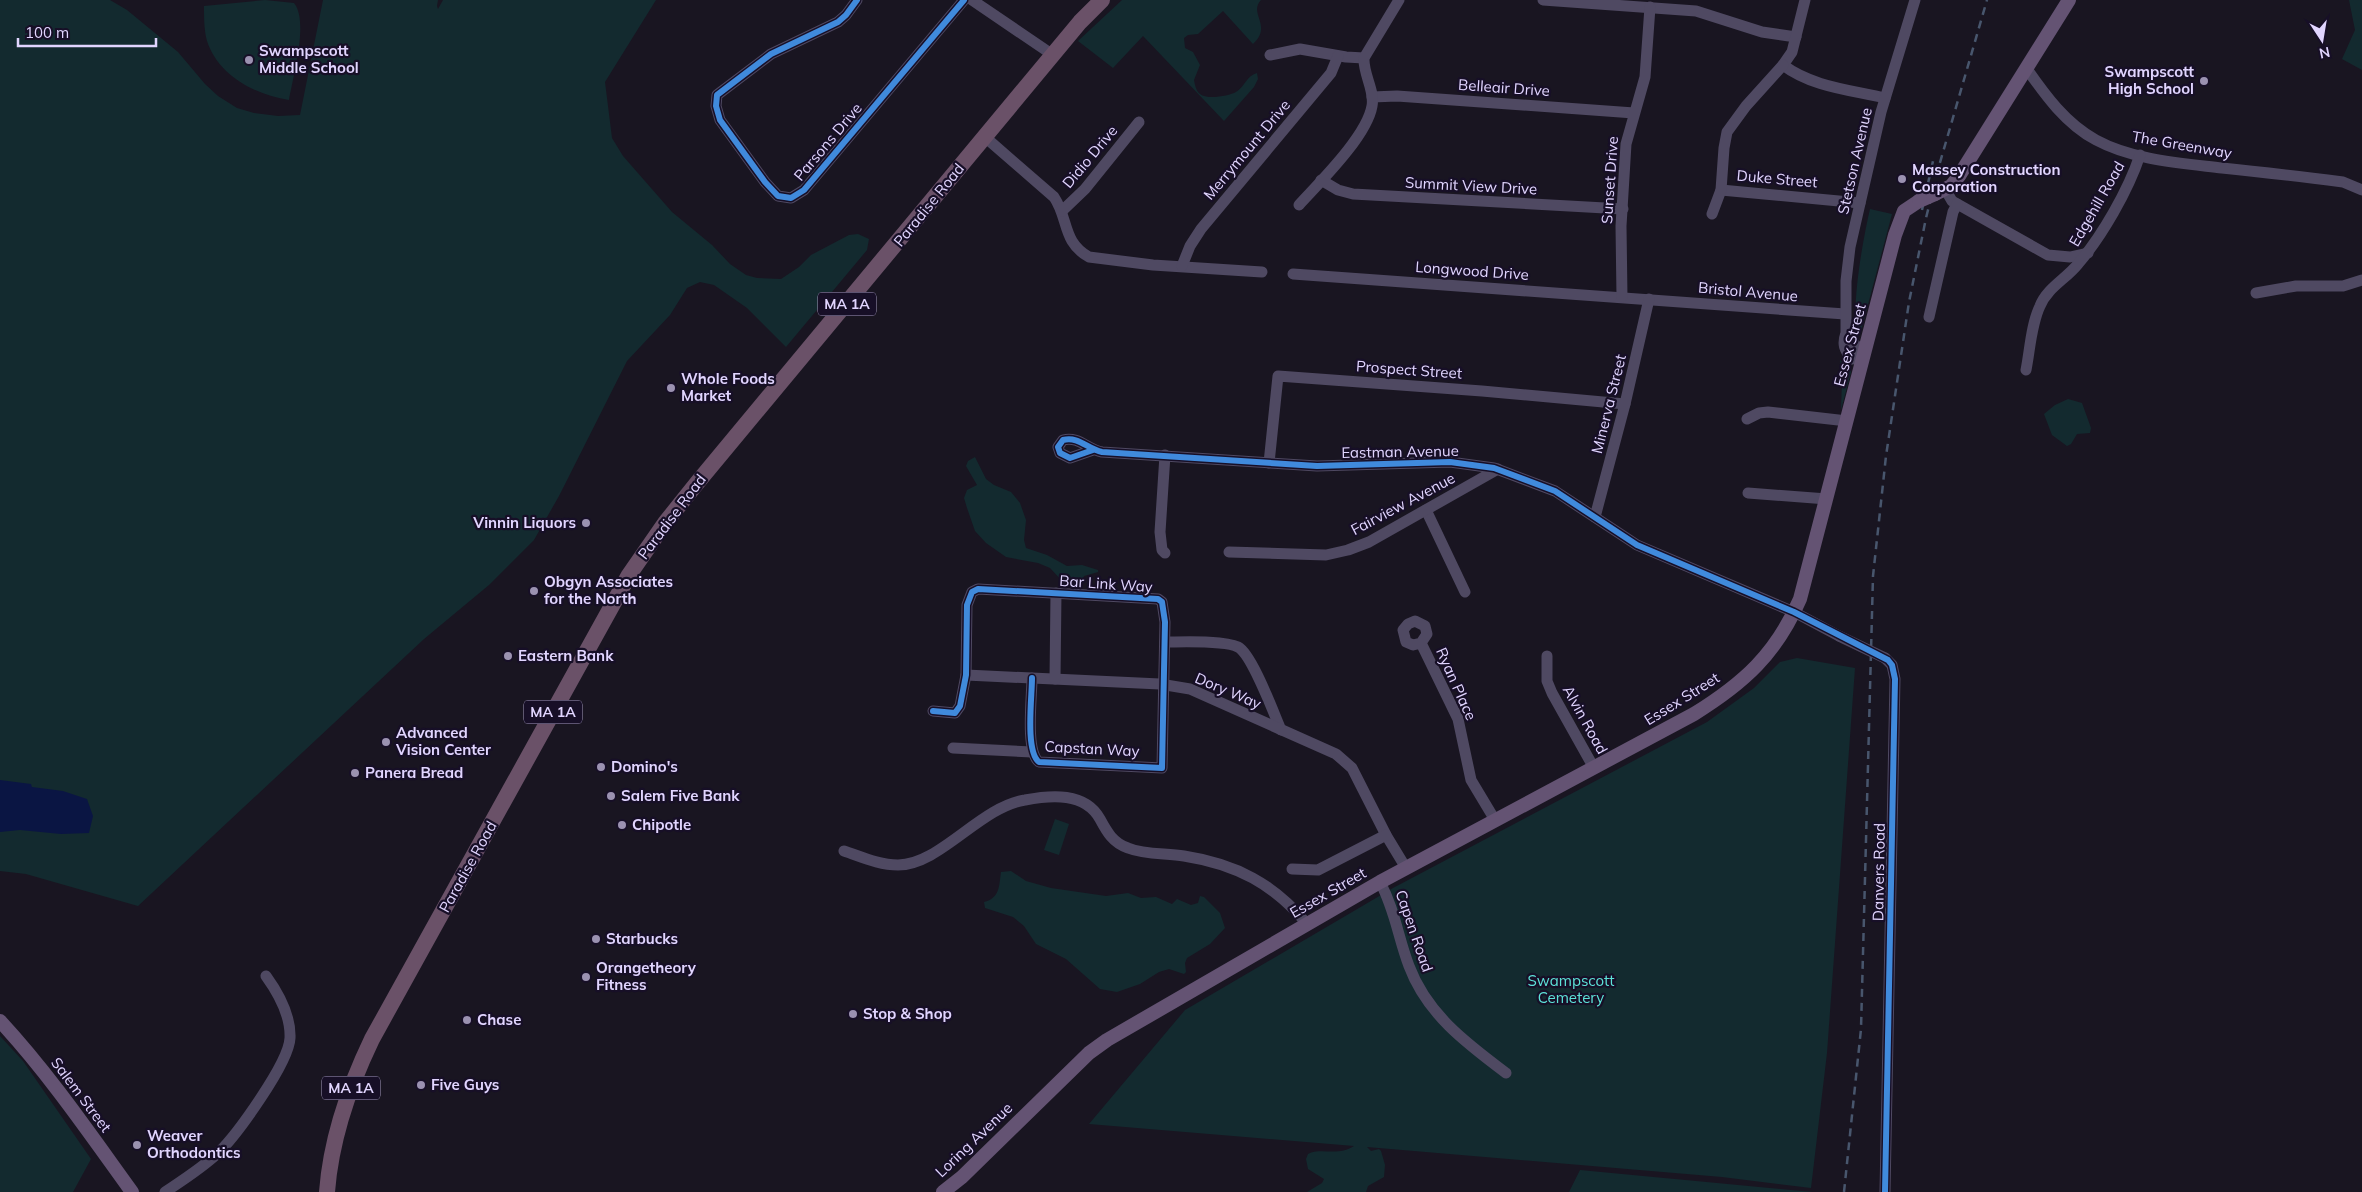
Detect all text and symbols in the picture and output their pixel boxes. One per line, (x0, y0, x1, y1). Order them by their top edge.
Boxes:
scale bar (18, 15, 155, 47)
north arrow (2297, 15, 2347, 65)
text: 100 m (25, 23, 69, 42)
place label: Swampscott Middle School (259, 41, 359, 77)
text: N (2318, 43, 2332, 63)
marker: Swampscott Middle School (243, 54, 255, 66)
place label: Swampscott High School (2105, 62, 2194, 98)
street label: Belleair Drive (1458, 75, 1550, 100)
marker: Swampscott High School (2198, 75, 2210, 87)
street label: Merrymount Drive (1199, 96, 1294, 204)
street label: Parsons Drive (789, 99, 866, 185)
street label: Stetson Avenue (1833, 106, 1876, 216)
street label: Didio Drive (1058, 121, 1121, 192)
street label: The Greenway (2131, 126, 2234, 163)
street label: Sunset Drive (1597, 136, 1622, 224)
street label: Edgehill Road (2065, 158, 2129, 250)
street label: Paradise Road (889, 159, 968, 250)
place label: Massey Construction Corporation (1912, 160, 2061, 196)
street label: Duke Street (1736, 166, 1818, 191)
street label: Summit View Drive (1404, 173, 1538, 198)
marker: Massey Construction Corporation (1896, 173, 1908, 185)
street label: Longwood Drive (1415, 257, 1529, 284)
street label: Bristol Avenue (1697, 278, 1799, 305)
road number: MA 1A (818, 292, 876, 316)
street label: Essex Street (1829, 301, 1870, 388)
street label: Minerva Street (1587, 352, 1630, 455)
street label: Prospect Street (1355, 356, 1463, 383)
place label: Whole Foods Market (681, 369, 775, 405)
marker: Whole Foods Market (665, 382, 677, 394)
street label: Eastman Avenue (1341, 441, 1459, 462)
street label: Fairview Avenue (1347, 468, 1458, 539)
street label: Paradise Road (633, 470, 710, 563)
place label: Vinnin Liquors (472, 513, 576, 532)
marker: Vinnin Liquors (580, 517, 592, 529)
street label: Bar Link Way (1059, 571, 1153, 596)
place label: Obgyn Associates for the North (544, 572, 673, 608)
marker: Obgyn Associates for the North (528, 585, 540, 597)
street label: Ryan Place (1432, 644, 1481, 723)
place label: Eastern Bank (518, 646, 614, 665)
marker: Eastern Bank (502, 650, 514, 662)
street label: Dory Way (1192, 668, 1264, 713)
street label: Essex Street (1641, 668, 1723, 729)
street label: Alvin Road (1559, 682, 1612, 757)
road number: MA 1A (524, 700, 582, 724)
place label: Advanced Vision Center (395, 723, 491, 759)
marker: Advanced Vision Center (380, 736, 392, 748)
street label: Capstan Way (1044, 737, 1140, 760)
place label: Domino's (611, 757, 678, 776)
marker: Domino's (595, 761, 607, 773)
place label: Panera Bread (365, 763, 463, 782)
marker: Panera Bread (349, 767, 361, 779)
place label: Salem Five Bank (621, 786, 740, 805)
marker: Salem Five Bank (605, 790, 617, 802)
place label: Chipotle (632, 815, 691, 834)
street label: Paradise Road (435, 818, 501, 916)
marker: Chipotle (616, 819, 628, 831)
street label: Danvers Road (1868, 823, 1889, 921)
street label: Essex Street (1286, 863, 1369, 922)
street label: Capen Road (1392, 887, 1437, 974)
place label: Starbucks (606, 929, 678, 948)
marker: Starbucks (590, 933, 602, 945)
place label: Orangetheory Fitness (596, 958, 697, 994)
marker: Orangetheory Fitness (580, 971, 592, 983)
park label: Swampscott Cemetery (1528, 971, 1614, 1007)
place label: Stop & Shop (863, 1004, 952, 1023)
marker: Stop & Shop (847, 1008, 859, 1020)
place label: Chase (477, 1010, 521, 1029)
marker: Chase (461, 1014, 473, 1026)
street label: Salem Street (47, 1054, 116, 1136)
place label: Five Guys (431, 1075, 499, 1094)
road number: MA 1A (322, 1076, 380, 1100)
marker: Five Guys (415, 1079, 427, 1091)
street label: Loring Avenue (931, 1098, 1016, 1181)
place label: Weaver Orthodontics (147, 1126, 241, 1162)
marker: Weaver Orthodontics (131, 1139, 143, 1151)

